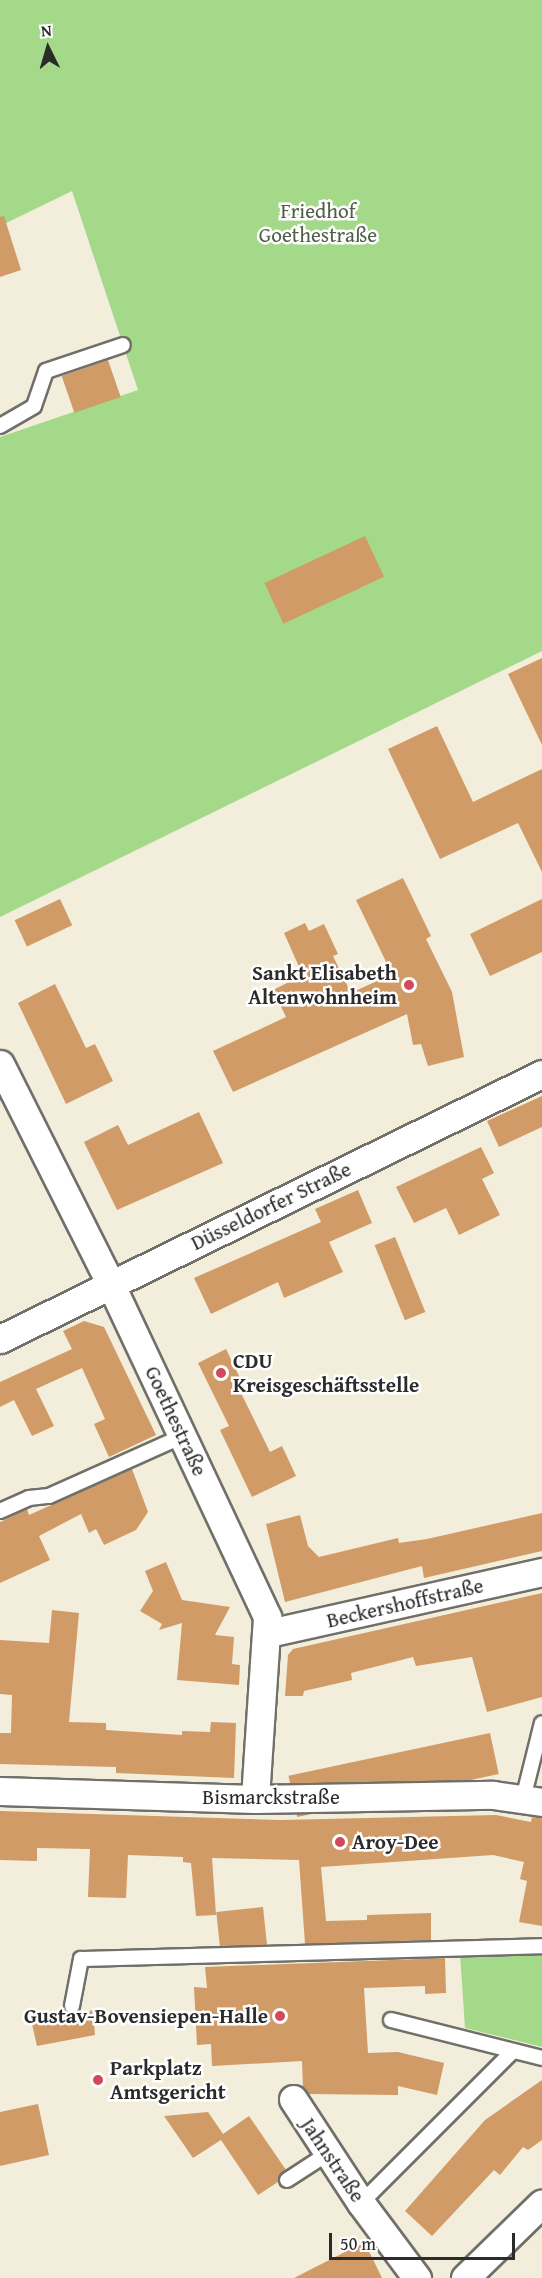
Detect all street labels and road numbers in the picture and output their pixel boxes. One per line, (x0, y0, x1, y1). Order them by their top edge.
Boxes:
street label: Düsseldorfer Straße (187, 1156, 355, 1256)
street label: Goethestraße (140, 1362, 212, 1480)
street label: Beckershoffstraße (324, 1573, 486, 1633)
street label: Bismarckstraße (202, 1784, 340, 1810)
street label: Jahnstraße (296, 2113, 370, 2207)

